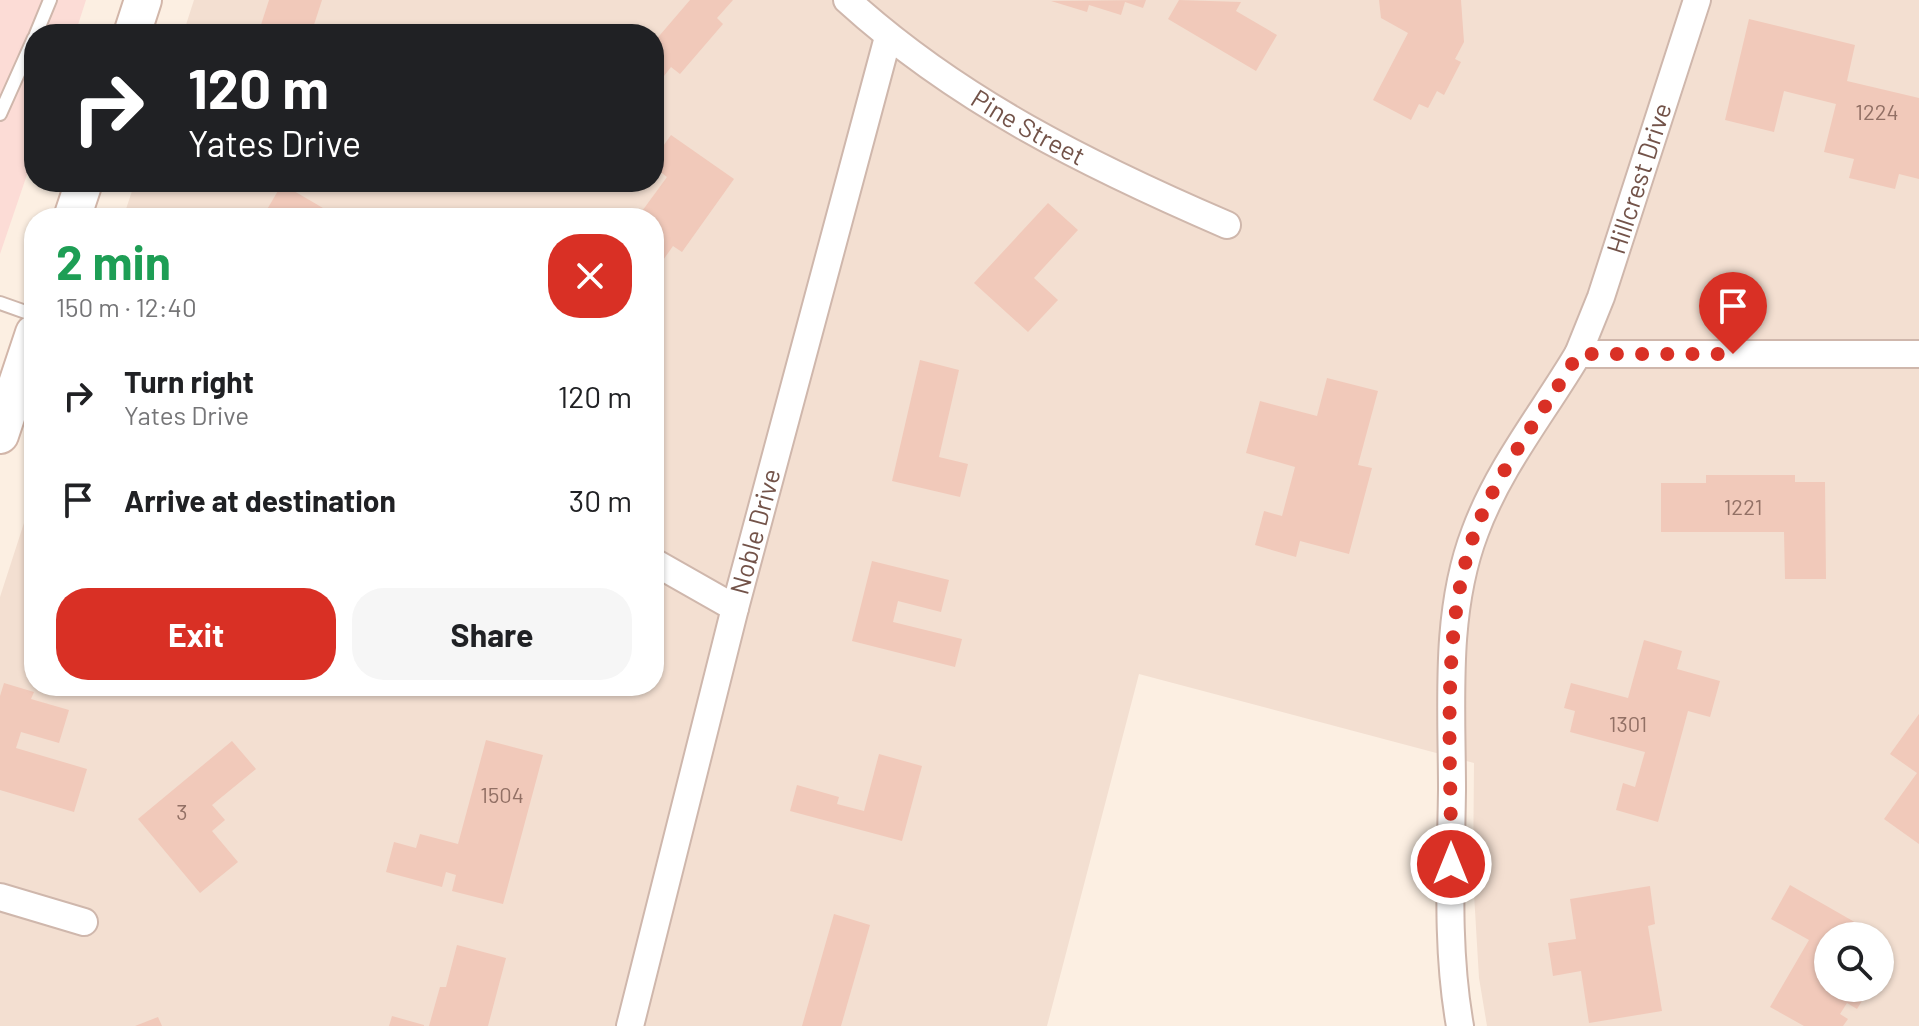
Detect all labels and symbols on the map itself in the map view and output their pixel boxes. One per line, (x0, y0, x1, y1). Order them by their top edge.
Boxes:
street label: Pine Street (966, 82, 1091, 171)
street label: Hillcrest Drive (1599, 98, 1677, 258)
house number: 1224 (1855, 98, 1899, 124)
pin (1699, 272, 1767, 354)
street label: Noble Drive (722, 465, 786, 598)
house number: 1221 (1724, 493, 1762, 519)
house number: 1301 (1609, 710, 1647, 736)
house number: 1504 (480, 781, 524, 807)
house number: 3 (176, 798, 188, 824)
position arrow (1409, 822, 1493, 906)

